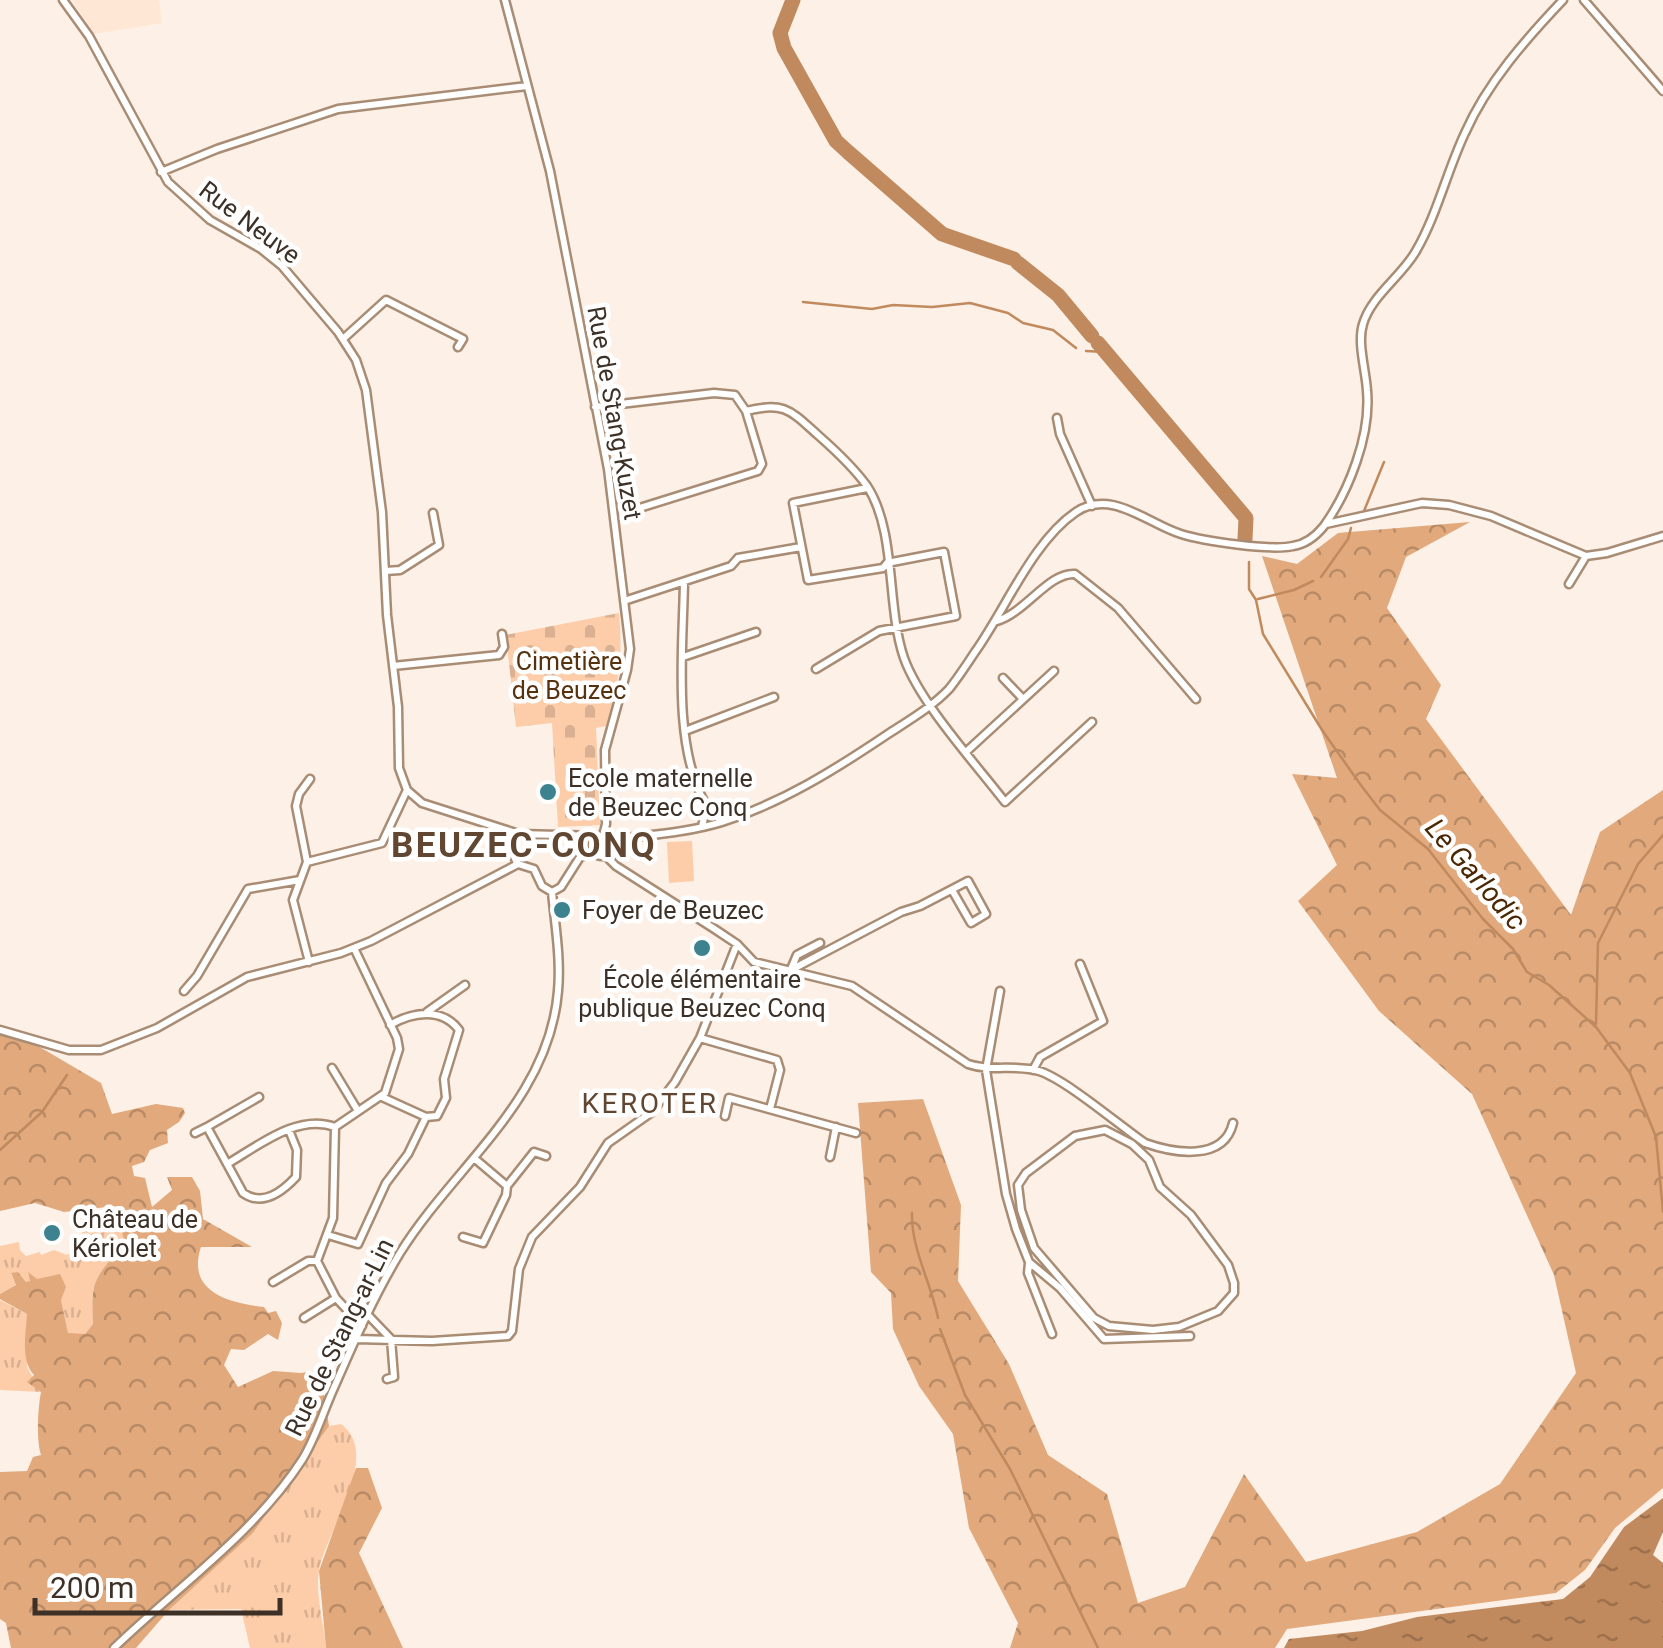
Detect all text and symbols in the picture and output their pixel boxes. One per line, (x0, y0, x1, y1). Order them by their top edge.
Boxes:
street label: Rue Neuve (194, 175, 306, 270)
street label: Rue de Stang-Kuzet (581, 304, 648, 522)
park label: Cimetière de Beuzec (512, 647, 626, 705)
place label: Ecole maternelle de Beuzec Conq (568, 764, 753, 822)
marker: Ecole maternelle de Beuzec Conq (537, 781, 559, 803)
water label: Le Garlodic (1418, 812, 1533, 937)
district label: BEUZEC-CONQ (391, 825, 657, 866)
place label: Foyer de Beuzec (582, 896, 764, 925)
marker: Foyer de Beuzec (551, 899, 573, 921)
marker: École élémentaire publique Beuzec Conq (691, 937, 713, 959)
place label: École élémentaire publique Beuzec Conq (578, 964, 826, 1023)
district label: KEROTER (581, 1087, 719, 1120)
place label: Château de Kériolet (72, 1205, 198, 1263)
marker: Château de Kériolet (41, 1222, 63, 1244)
street label: Rue de Stang-ar-Lin (279, 1234, 400, 1441)
scale bar (35, 1553, 280, 1615)
text: 200 m (50, 1570, 134, 1605)

